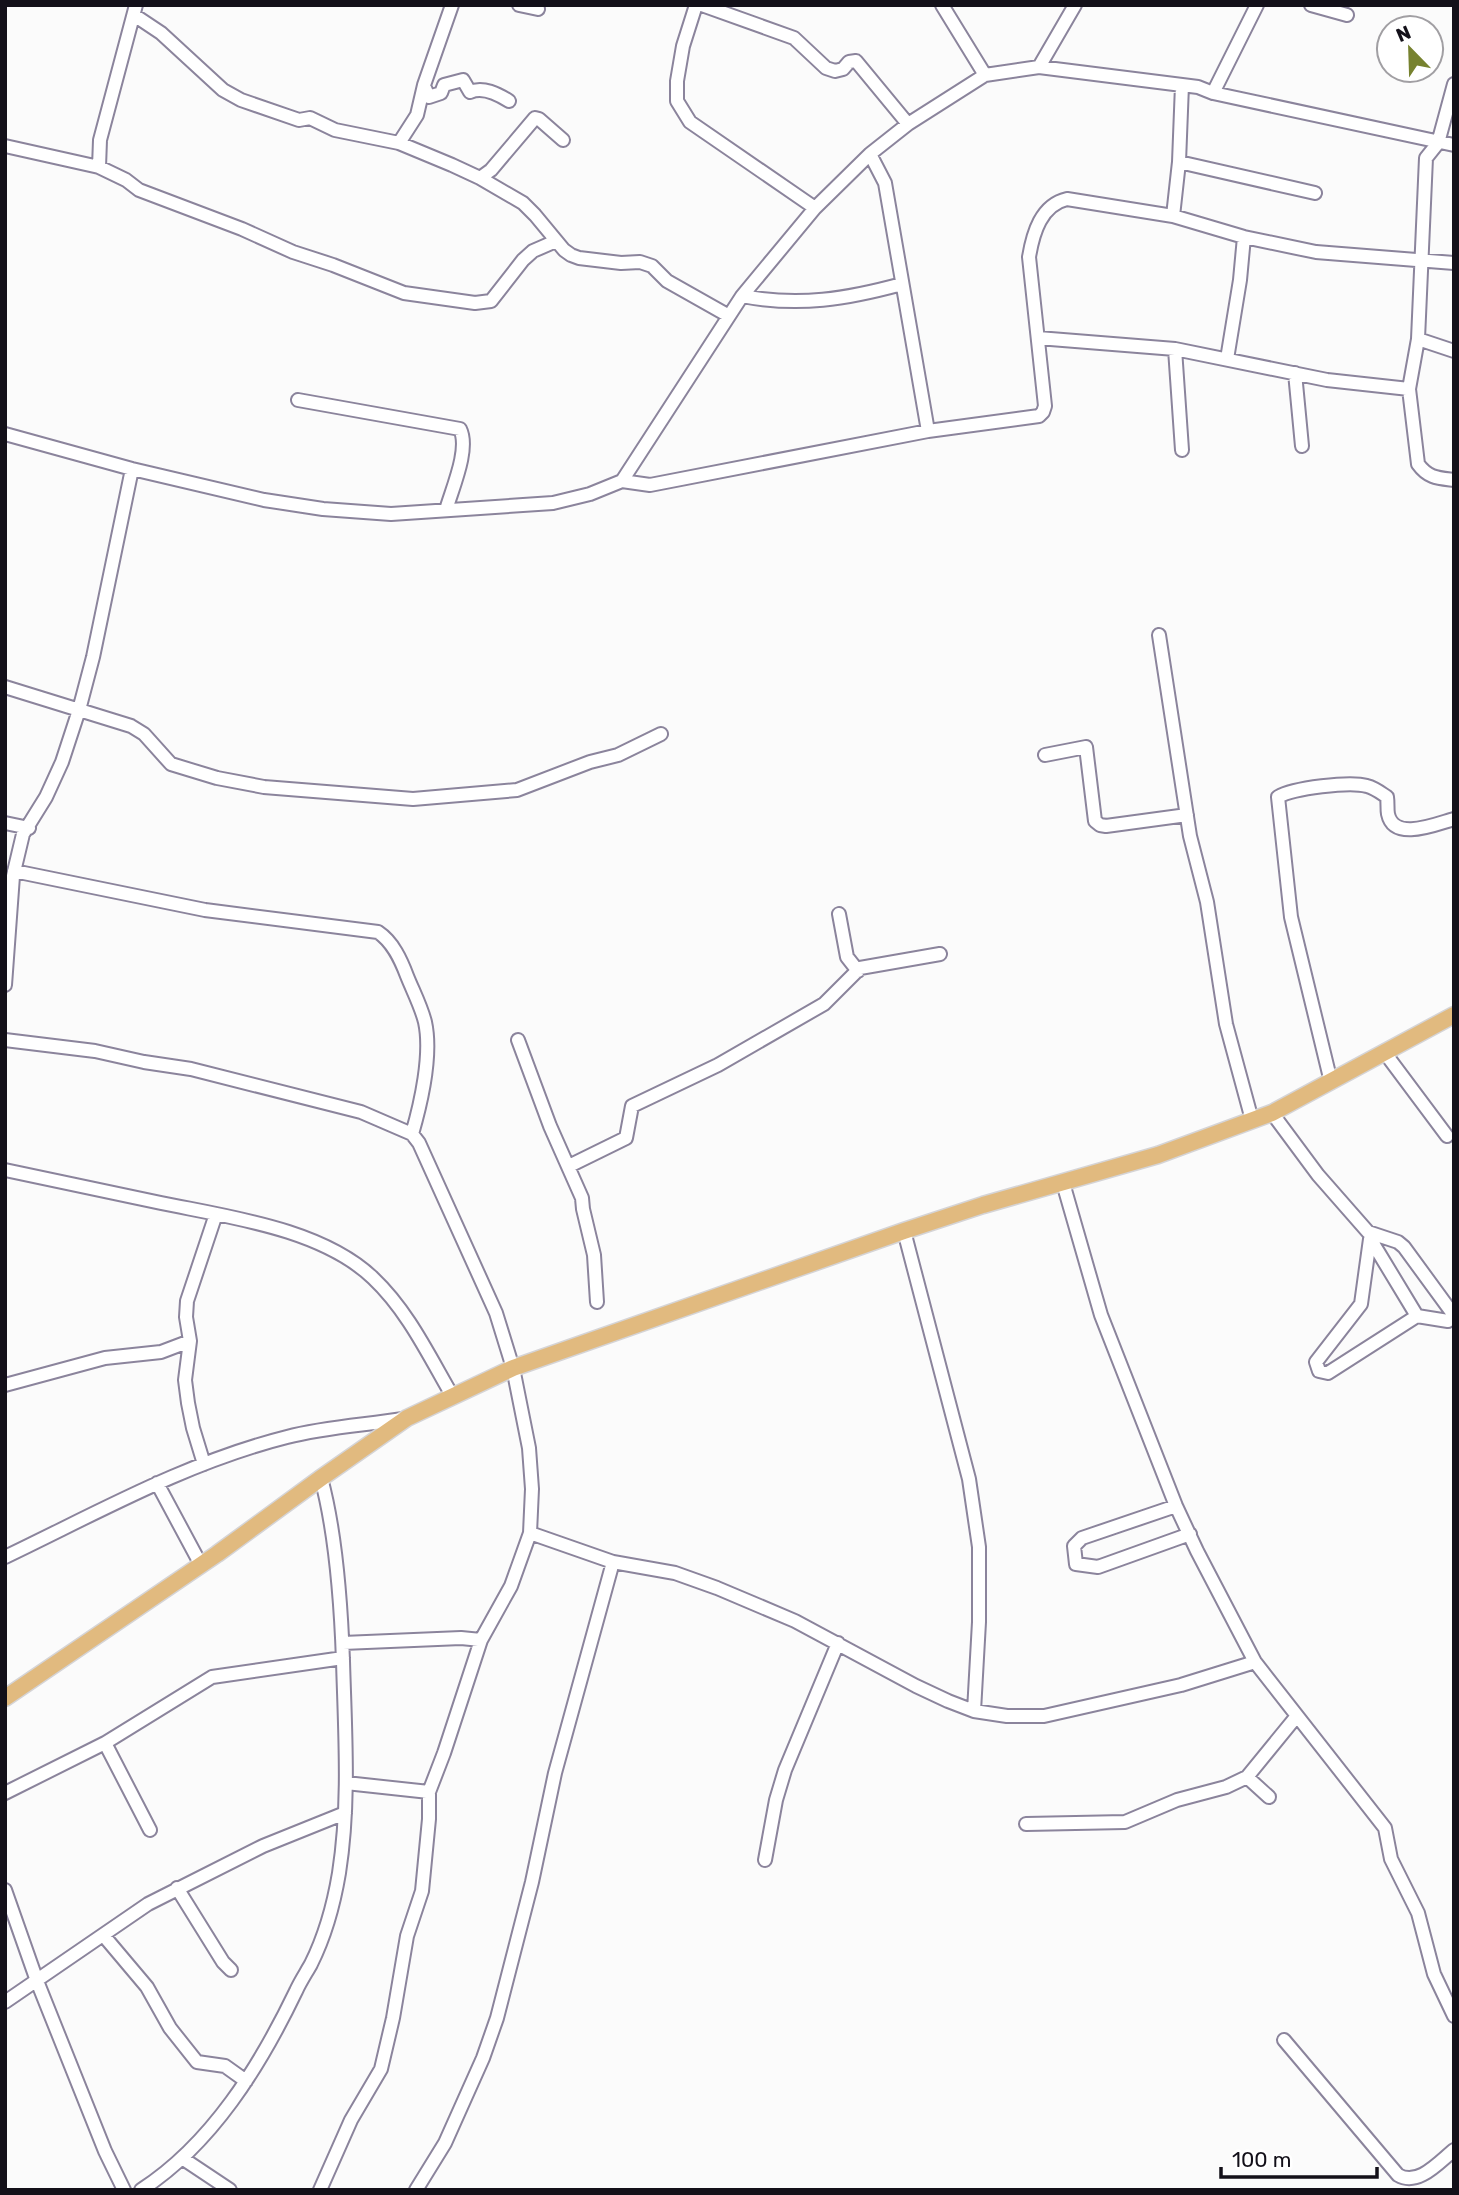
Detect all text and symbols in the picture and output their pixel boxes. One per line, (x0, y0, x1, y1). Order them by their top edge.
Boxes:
north arrow (1375, 14, 1445, 84)
text: N (1393, 21, 1414, 47)
scale bar (1221, 2136, 1377, 2180)
text: 100 m (1232, 2147, 1291, 2172)

